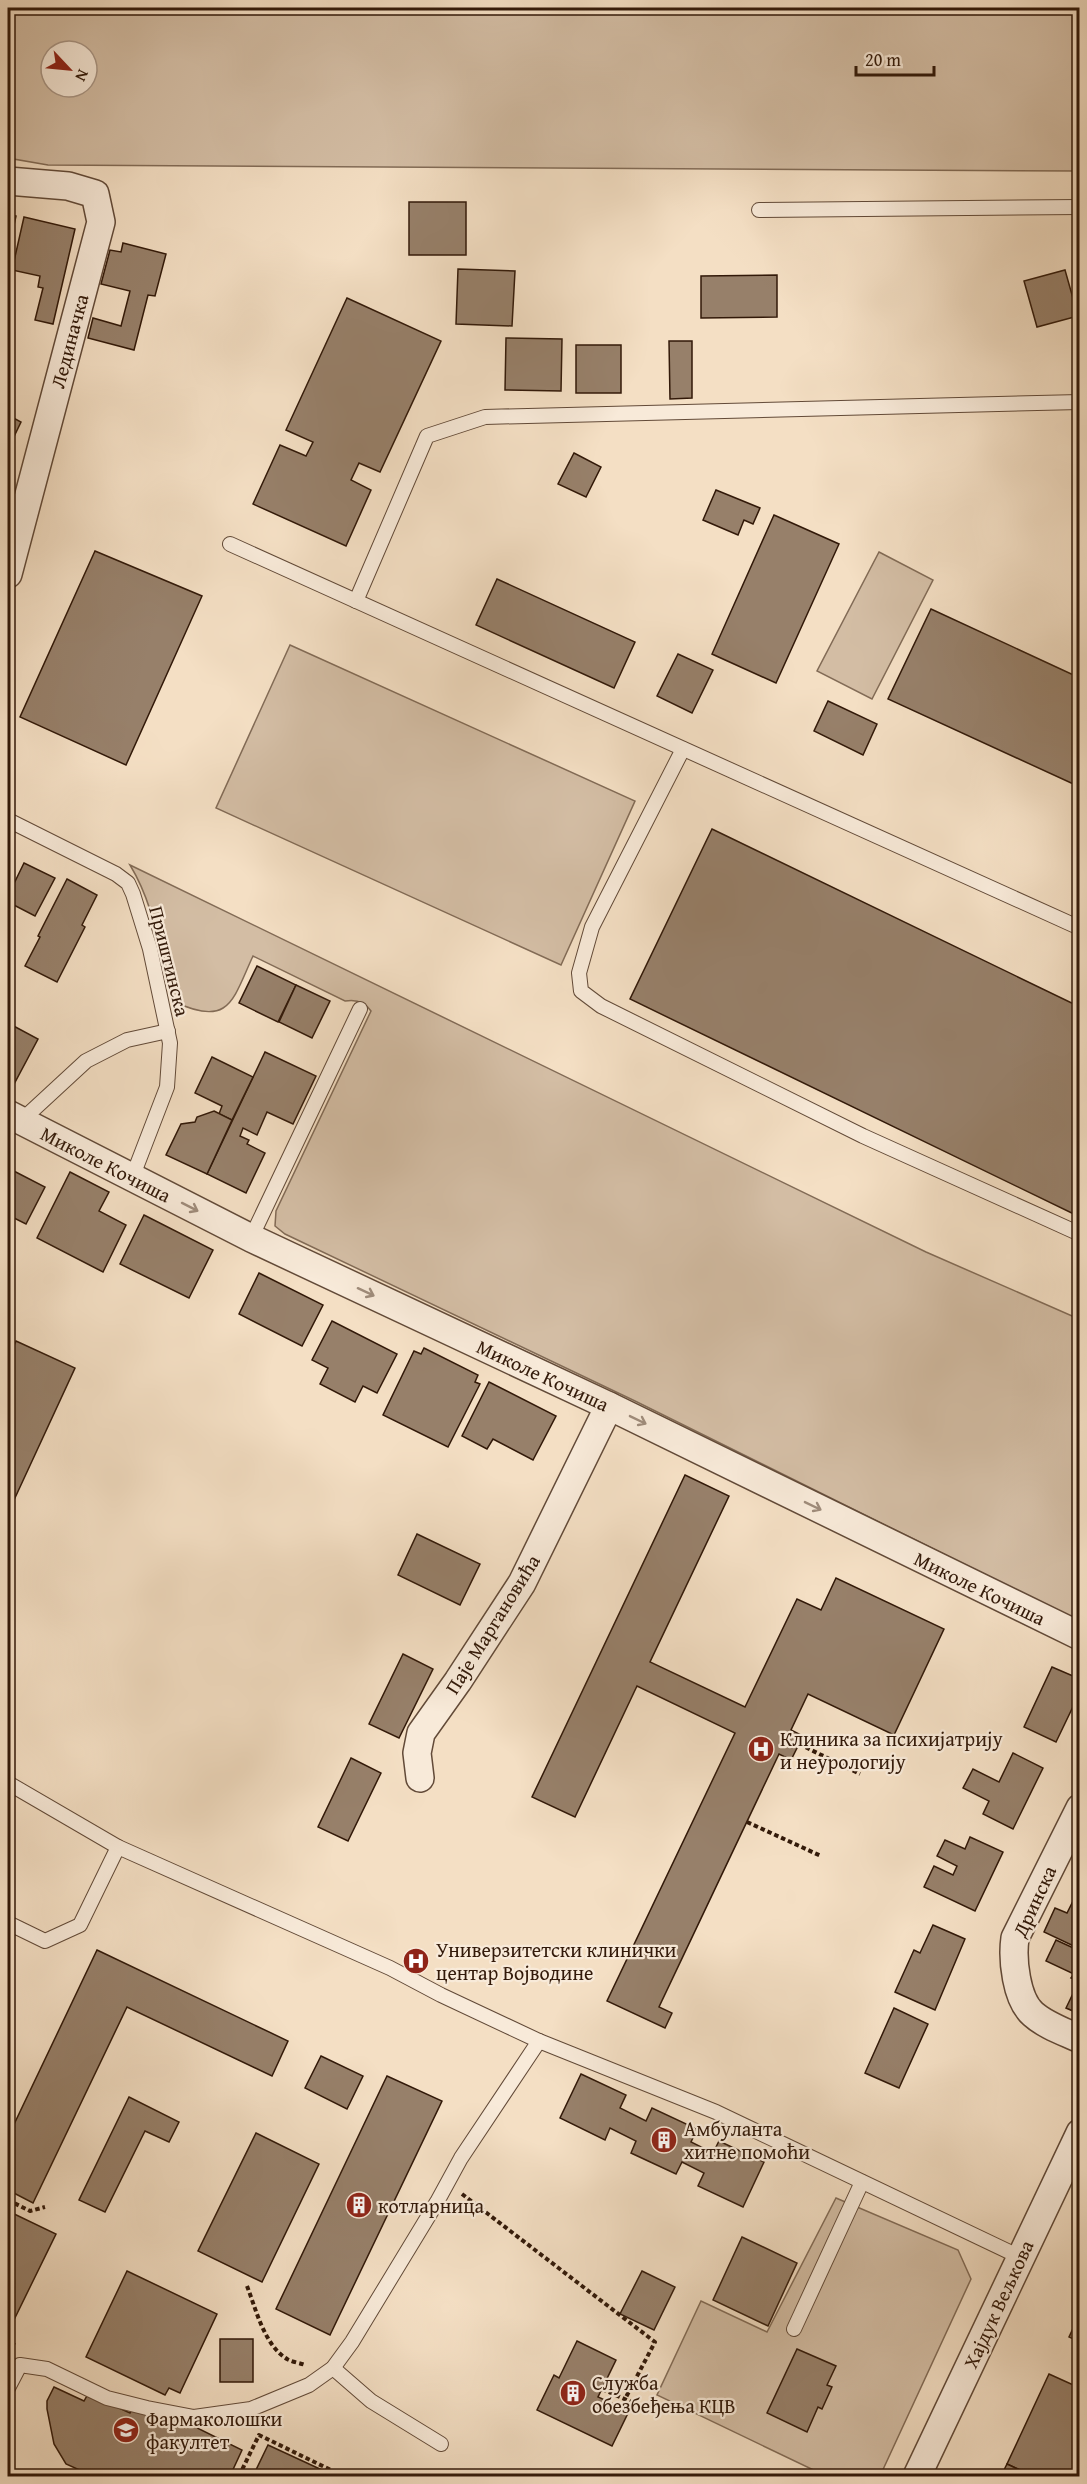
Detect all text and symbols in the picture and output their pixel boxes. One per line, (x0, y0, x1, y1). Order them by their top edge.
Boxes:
north arrow (39, 39, 99, 99)
scale bar (856, 39, 934, 77)
text: 20 m (865, 46, 901, 73)
text: N (69, 66, 96, 86)
street label: Лединачка (42, 290, 96, 391)
street label: Приштинска (142, 903, 198, 1020)
street label: Миколе Кочиша (36, 1119, 177, 1210)
one-way arrow (181, 1202, 199, 1214)
one-way arrow (357, 1286, 375, 1298)
street label: Миколе Кочиша (472, 1332, 614, 1419)
one-way arrow (628, 1414, 646, 1426)
one-way arrow (803, 1500, 821, 1512)
street label: Миколе Кочиша (909, 1544, 1051, 1633)
street label: Паје Маргановића (437, 1548, 547, 1699)
place label: Клиника за психијатрију и неурологију (780, 1724, 1003, 1776)
hospital icon: Клиника за психијатрију и неурологију (746, 1734, 776, 1764)
street label: Дринска (1004, 1860, 1063, 1942)
place label: Универзитетски клинички центар Војводине (436, 1935, 677, 1987)
hospital icon: Универзитетски клинички центар Војводине (401, 1946, 431, 1976)
place label: Амбуланта хитне помоћи (684, 2114, 810, 2166)
building icon: Амбуланта хитне помоћи (649, 2125, 679, 2155)
building icon: котларница (344, 2190, 374, 2220)
place label: котларница (378, 2191, 485, 2220)
street label: Хајдук Вељкова (956, 2235, 1041, 2373)
place label: Служба обезбеђења КЦВ (592, 2368, 736, 2420)
building icon: Служба обезбеђења КЦВ (558, 2378, 588, 2408)
place label: Фармаколошки факултет (146, 2404, 283, 2456)
school or university icon: Фармаколошки факултет (111, 2415, 141, 2445)

